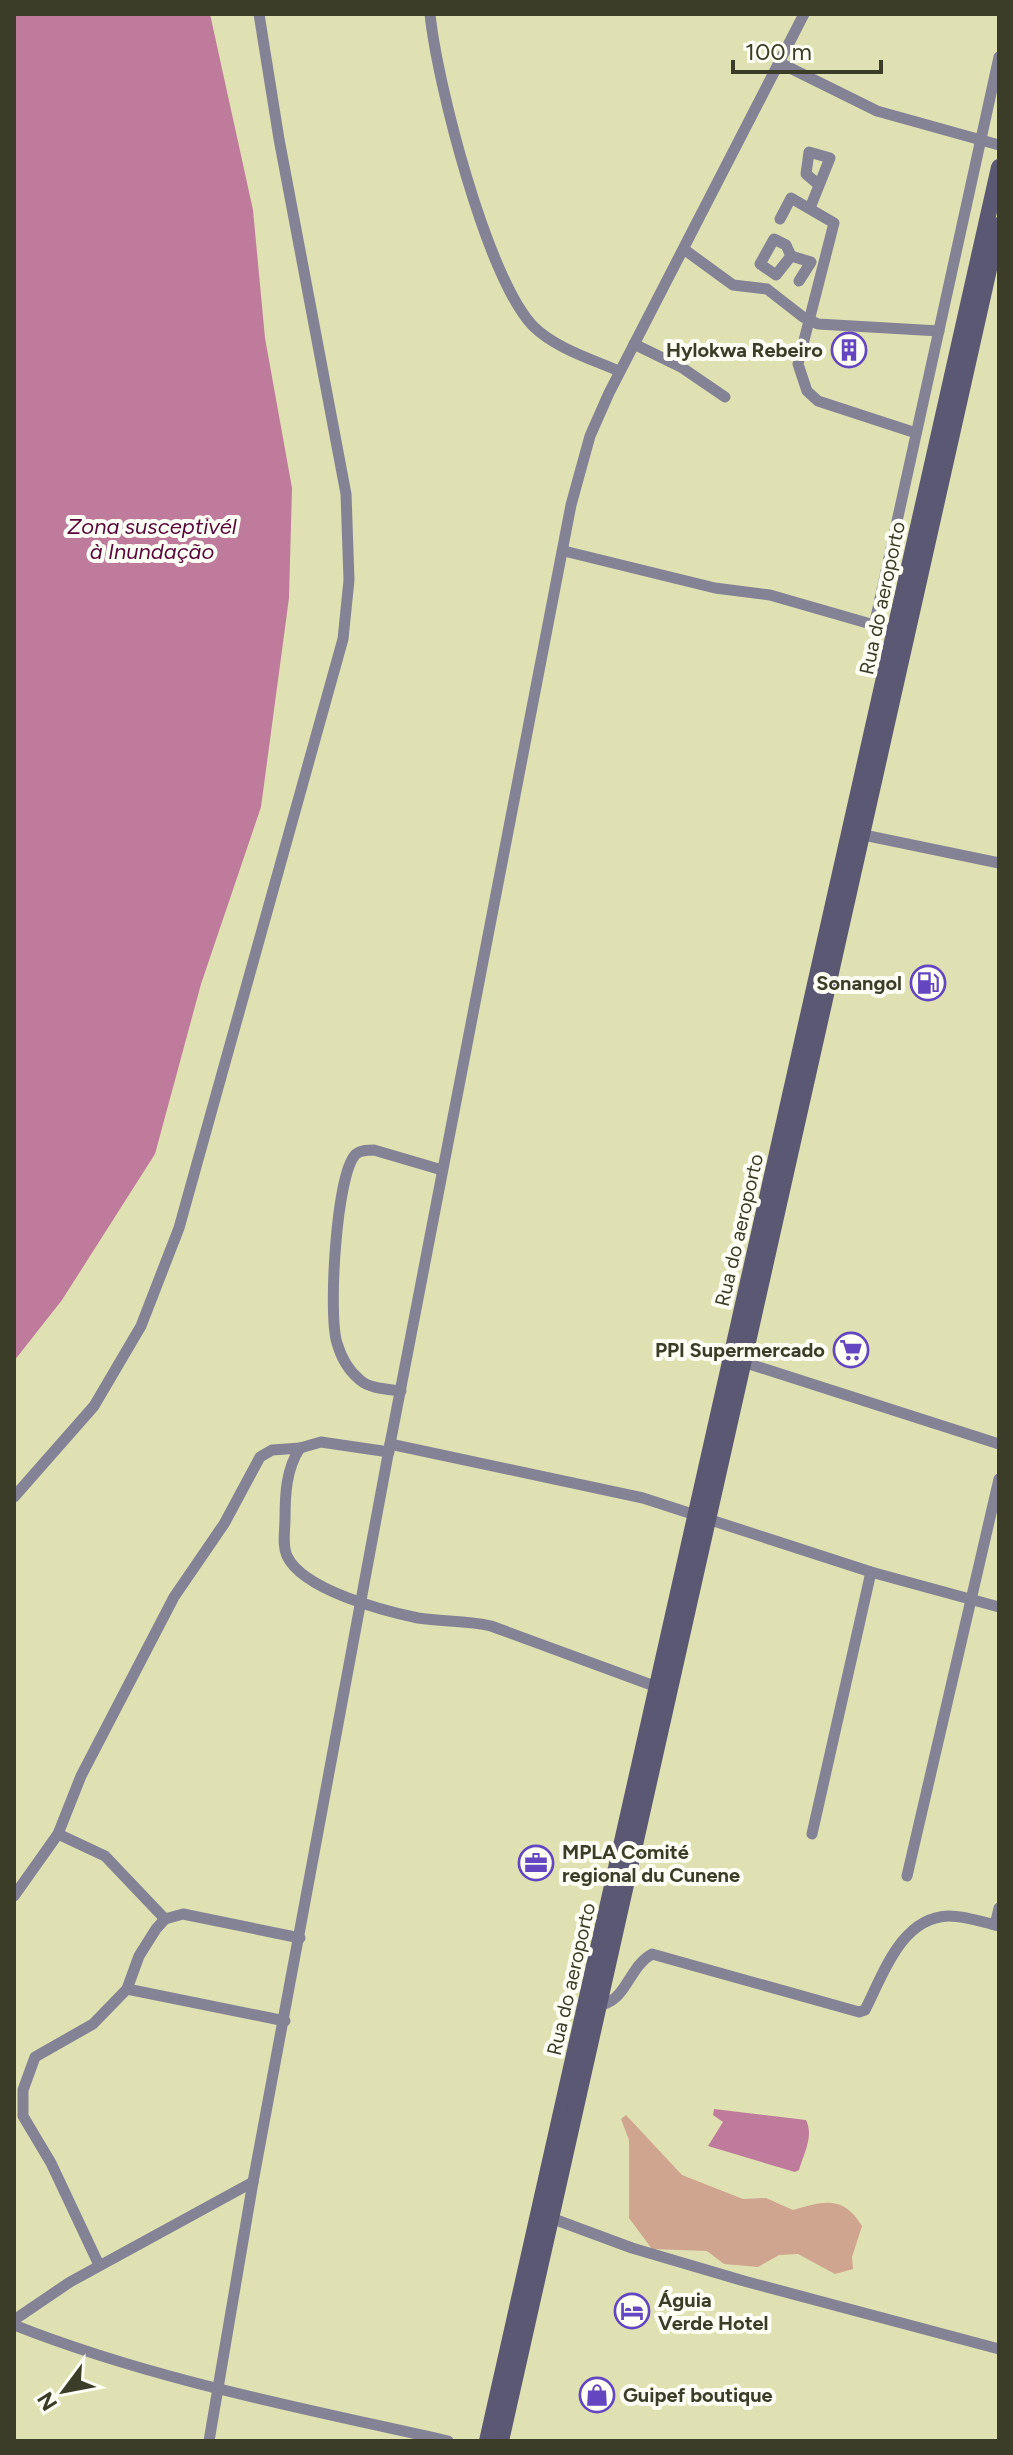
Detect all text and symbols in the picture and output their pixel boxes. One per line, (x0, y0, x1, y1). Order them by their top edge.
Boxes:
scale bar (733, 24, 881, 74)
text: 100 m (745, 37, 812, 66)
building icon: Hylokwa Rebeiro (830, 331, 868, 369)
place label: Hylokwa Rebeiro (666, 338, 823, 362)
water label: Zona susceptivél à Inundação (67, 513, 237, 565)
street label: Rua do aeroporto (854, 519, 910, 677)
fuel station icon: Sonangol (909, 964, 947, 1002)
place label: Sonangol (816, 971, 902, 995)
street label: Rua do aeroporto (710, 1151, 768, 1309)
supermarket icon: PPI Supermercado (832, 1331, 870, 1369)
place label: PPI Supermercado (655, 1338, 825, 1362)
place label: MPLA Comité regional du Cunene (562, 1840, 740, 1887)
office icon: MPLA Comité regional du Cunene (517, 1844, 555, 1882)
street label: Rua do aeroporto (542, 1900, 600, 2058)
place label: Águia Verde Hotel (658, 2288, 769, 2335)
hotel icon: Águia Verde Hotel (613, 2292, 651, 2330)
north arrow (24, 2351, 104, 2431)
shop icon: Guipef boutique (578, 2376, 616, 2414)
place label: Guipef boutique (623, 2383, 773, 2407)
text: N (32, 2387, 63, 2416)

